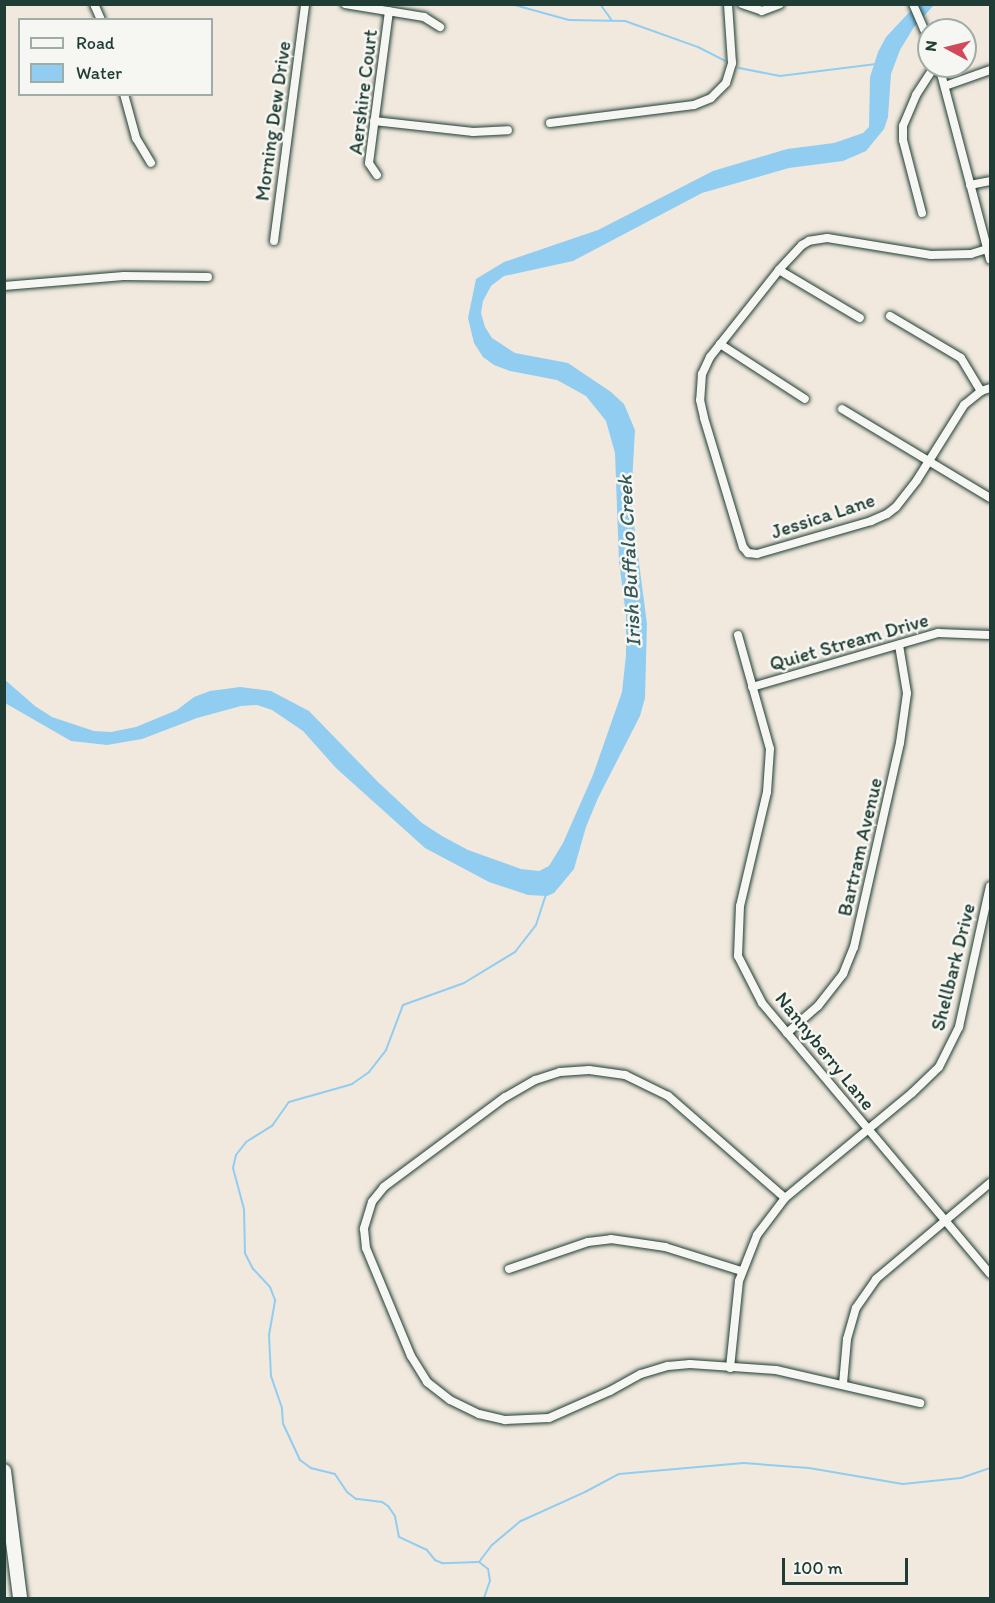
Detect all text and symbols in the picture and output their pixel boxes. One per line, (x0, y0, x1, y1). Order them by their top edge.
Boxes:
legend (18, 18, 213, 96)
north arrow (917, 18, 977, 78)
street label: Aershire Court (343, 28, 383, 156)
text: Road (76, 32, 115, 54)
street label: Morning Dew Drive (250, 39, 296, 203)
text: N (921, 39, 941, 53)
text: Water (76, 62, 122, 84)
water label: Irish Buffalo Creek (612, 475, 646, 647)
street label: Jessica Lane (768, 488, 878, 544)
street label: Quiet Stream Drive (767, 608, 931, 676)
street label: Bartram Avenue (833, 776, 887, 918)
street label: Shellbark Drive (926, 901, 980, 1033)
street label: Nannyberry Lane (770, 987, 880, 1115)
scale bar (785, 1546, 911, 1584)
text: 100 m (793, 1557, 843, 1579)

